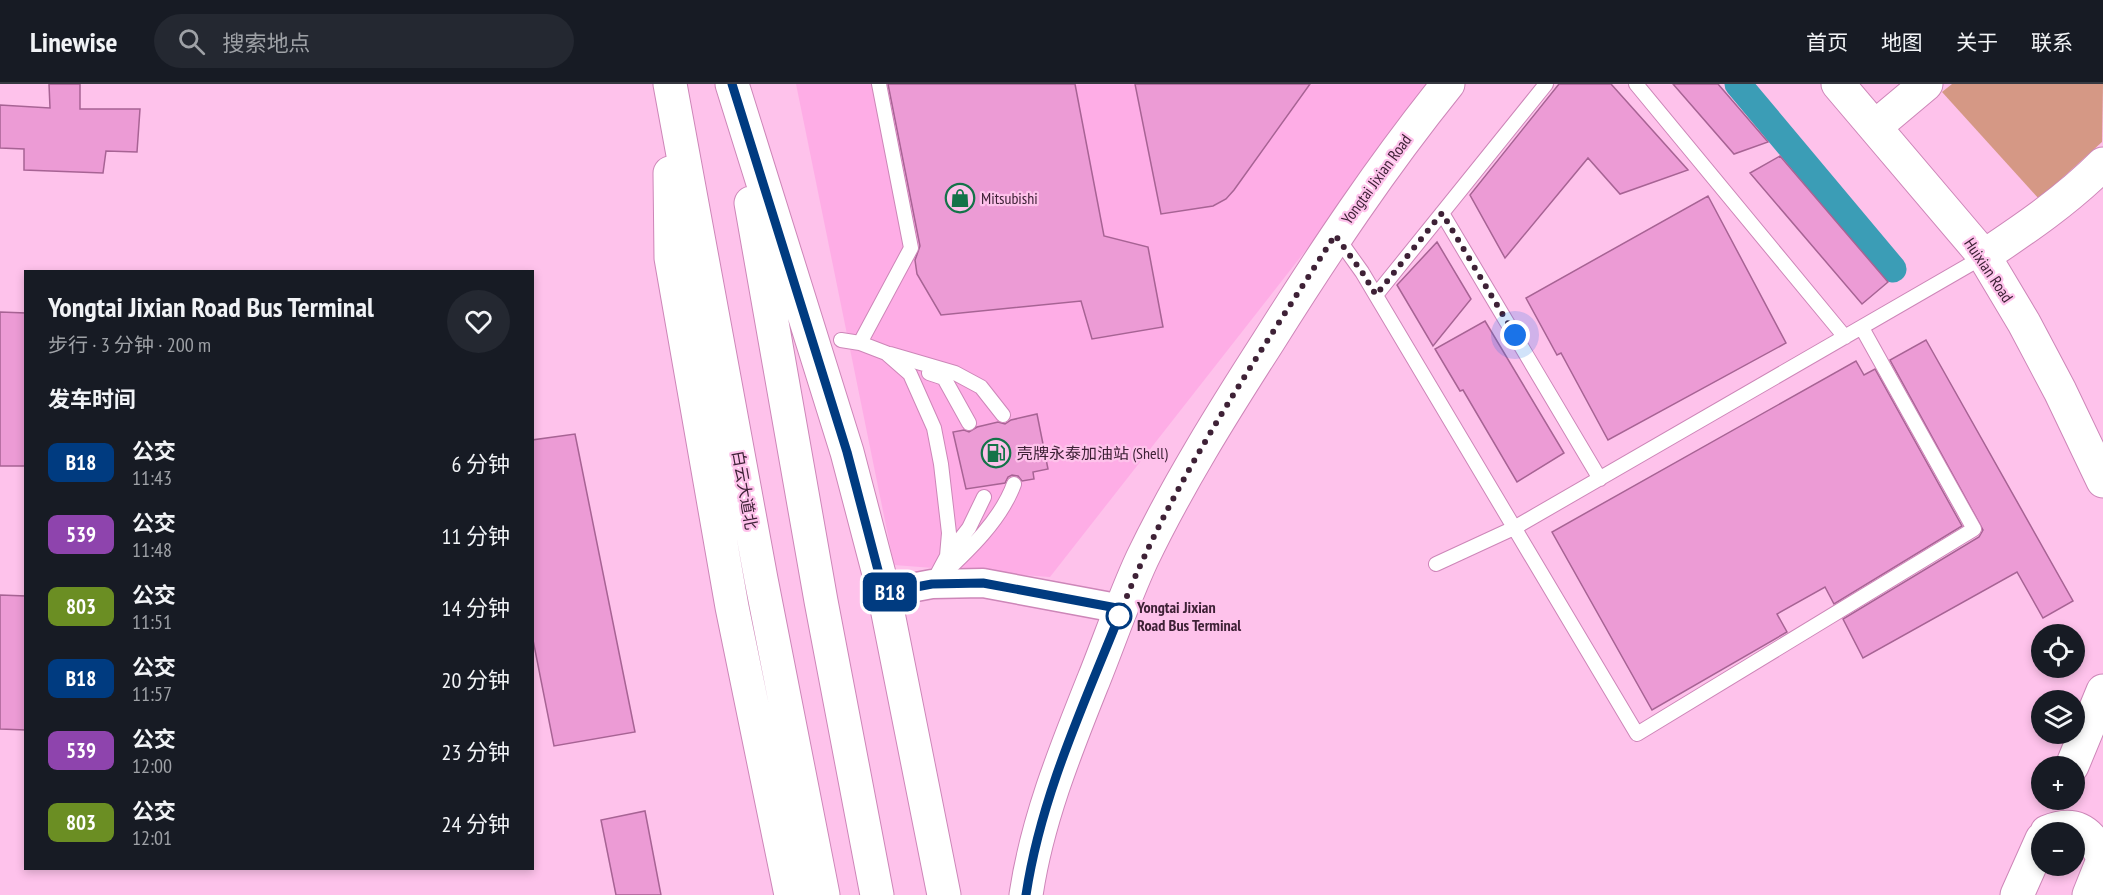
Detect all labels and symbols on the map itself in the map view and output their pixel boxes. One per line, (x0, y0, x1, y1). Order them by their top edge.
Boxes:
street label: Yongtai Jixian Road (1337, 130, 1415, 228)
shop icon: Mitsubishi (944, 182, 976, 214)
place label: Mitsubishi (981, 188, 1038, 208)
street label: Huixian Road (1960, 234, 2018, 306)
your location (1500, 320, 1530, 350)
fuel station icon: 壳牌永泰加油站 (Shell) (980, 437, 1012, 469)
place label: 壳牌永泰加油站 (Shell) (1017, 443, 1168, 463)
street label: 白云大道北 (728, 449, 762, 531)
line badge: B18 (856, 572, 924, 612)
place label: Yongtai Jixian Road Bus Terminal (1136, 597, 1241, 635)
marker: Yongtai Jixian Road Bus Terminal (1106, 603, 1132, 629)

